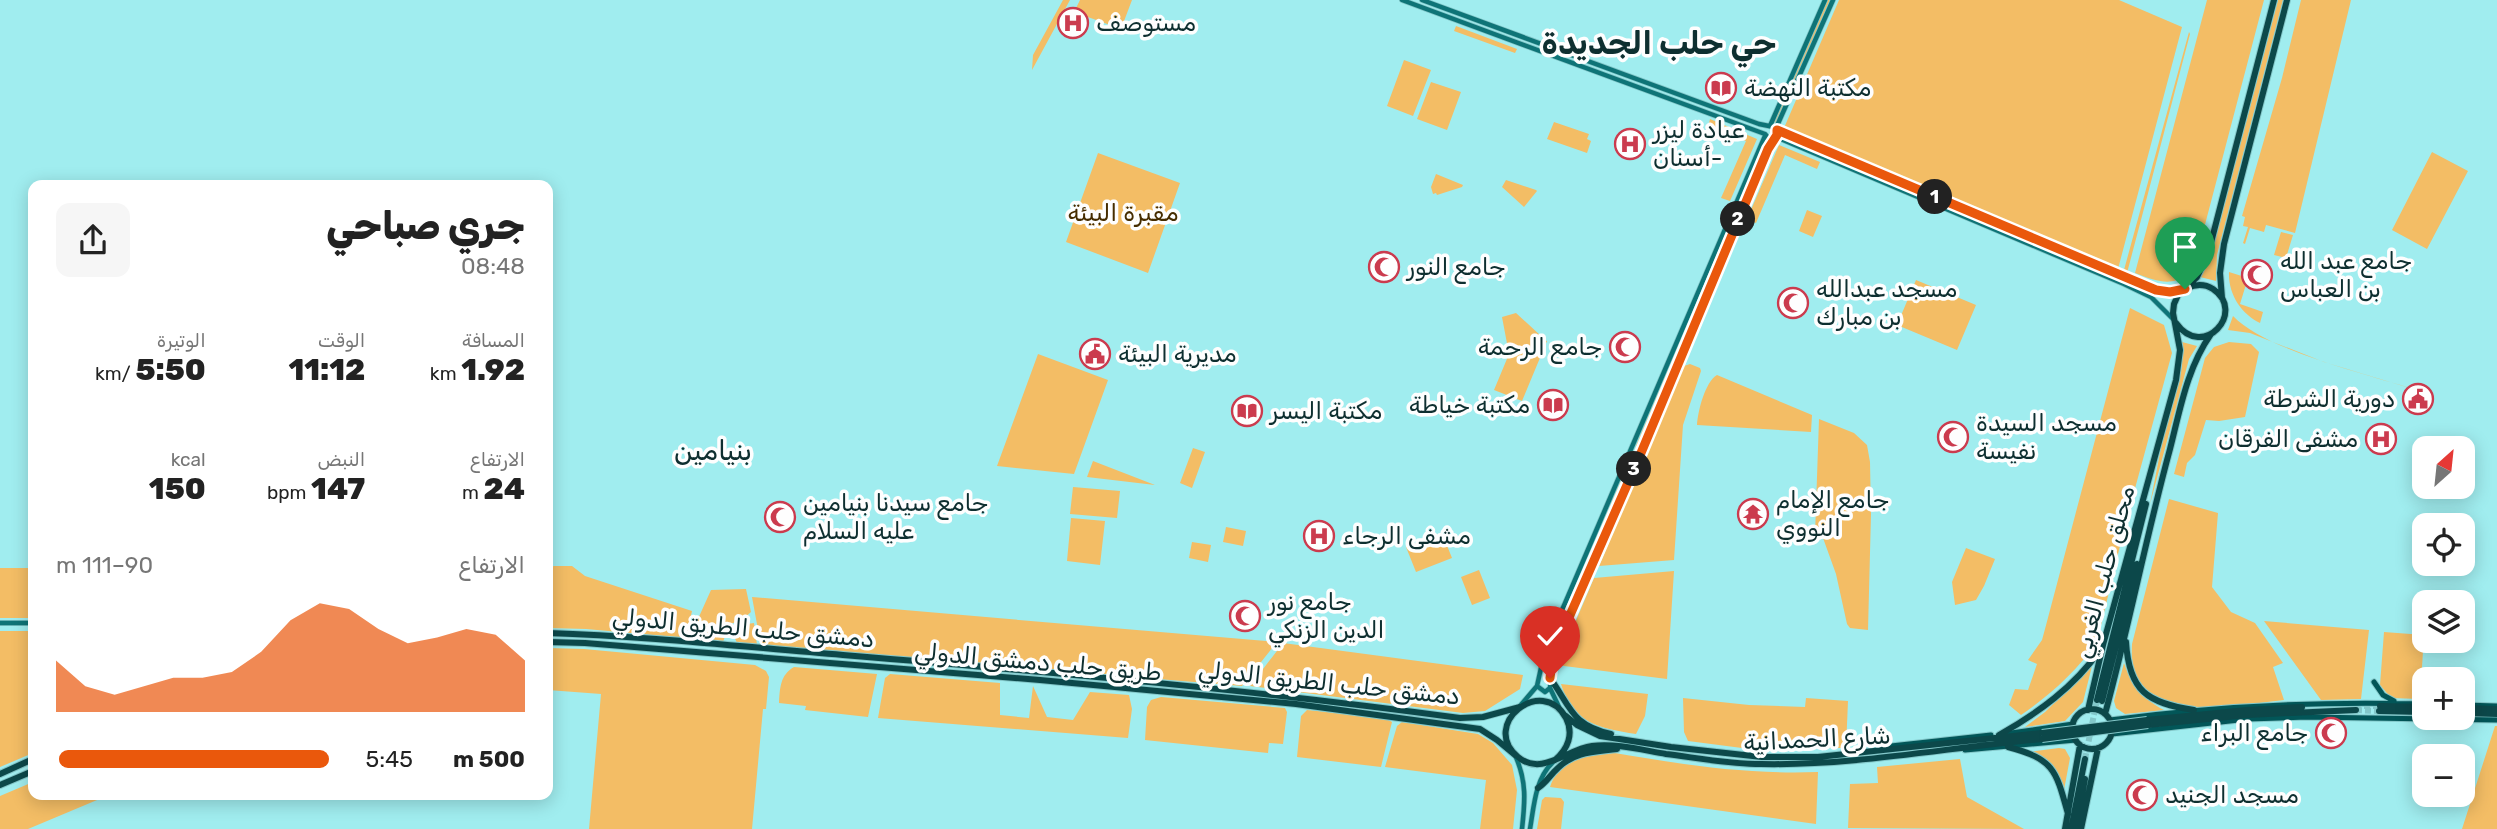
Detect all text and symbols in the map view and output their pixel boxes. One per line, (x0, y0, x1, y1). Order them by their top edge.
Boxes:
hospital icon: مستوصف (1056, 6, 1090, 40)
place label: مستوصف (1096, 9, 1196, 37)
district label: حي حلب الجديدة (1542, 24, 1776, 68)
library icon: مكتبة النهضة (1704, 71, 1738, 105)
place label: مكتبة النهضة (1744, 74, 1871, 102)
place label: عيادة ليزر أسنان- (1651, 116, 1744, 172)
hospital icon: عيادة ليزر أسنان- (1613, 127, 1647, 161)
pin: 1 (1918, 180, 1952, 214)
text: 1 (1930, 185, 1939, 208)
park label: مقبرة البيئة (1067, 199, 1179, 227)
pin: 2 (1720, 202, 1756, 236)
button: share (56, 203, 130, 277)
text: جري صباحي (326, 203, 525, 249)
text: 2 (1731, 207, 1744, 230)
pin (2155, 217, 2215, 289)
icon: arrive (2166, 228, 2204, 266)
place label: جامع عبد الله بن العباس (2280, 247, 2412, 303)
mosque icon: جامع النور (1367, 250, 1401, 284)
text: 08:48 (461, 252, 525, 280)
place label: جامع النور (1405, 253, 1506, 284)
mosque icon: جامع عبد الله بن العباس (2240, 258, 2274, 292)
place label: مسجد عبدالله بن مبارك (1816, 275, 1957, 331)
mosque icon: مسجد عبدالله بن مبارك (1776, 286, 1810, 320)
text: الوتيرة (157, 329, 206, 352)
text: الوقت (318, 329, 365, 352)
text: المسافة (462, 329, 525, 352)
mosque icon: جامع الرحمة (1608, 330, 1642, 364)
place label: جامع الرحمة (1478, 333, 1602, 364)
public building icon: مديرية البيئة (1078, 337, 1112, 371)
place label: مديرية البيئة (1118, 340, 1237, 368)
text: 5:50 (135, 352, 206, 388)
text: 11:12 (288, 352, 365, 388)
text: 1.92 (461, 352, 525, 388)
text: /km (95, 362, 135, 385)
text: km (430, 362, 461, 385)
public building icon: دورية الشرطة (2401, 382, 2435, 416)
place label: دورية الشرطة (2263, 385, 2395, 413)
library icon: مكتبة خياطة (1536, 388, 1570, 422)
place label: مكتبة خياطة (1409, 391, 1530, 419)
library icon: مكتبة اليسر (1230, 394, 1264, 428)
place label: مكتبة اليسر (1268, 397, 1382, 425)
place label: مسجد السيدة نفيسة (1976, 409, 2117, 465)
mosque icon: مسجد السيدة نفيسة (1936, 420, 1970, 454)
hospital icon: مشفى الفرقان (2364, 422, 2398, 456)
place label: مشفى الفرقان (2218, 425, 2358, 453)
district label: بنيامين (674, 434, 752, 467)
north arrow (2412, 436, 2474, 499)
map controls (2412, 436, 2475, 807)
text: kcal (171, 448, 206, 471)
text: النبض (317, 448, 365, 471)
text: الارتفاع (470, 448, 525, 471)
pin: 3 (1616, 452, 1652, 486)
text: 3 (1627, 457, 1640, 480)
text: 150 (149, 471, 206, 507)
text: 147 (311, 471, 365, 507)
text: 24 (483, 471, 525, 507)
text: bpm (267, 481, 311, 504)
text: m (462, 481, 483, 504)
street label: محلق حلب الغربي (2068, 483, 2144, 662)
place label: جامع الإمام النووي (1776, 486, 1889, 545)
place label: جامع سيدنا بنيامين عليه السلام (803, 489, 988, 547)
temple icon: جامع الإمام النووي (1736, 497, 1770, 531)
mosque icon: جامع سيدنا بنيامين عليه السلام (763, 500, 797, 534)
button: locate (2412, 513, 2475, 576)
hospital icon: مشفى الرجاء (1302, 519, 1336, 553)
place label: مشفى الرجاء (1342, 522, 1471, 550)
text: 90–111 m (56, 551, 153, 579)
text: الارتفاع (459, 551, 525, 579)
place label: جامع نور الدين الزنكي (1266, 588, 1384, 648)
button: layers (2412, 590, 2475, 653)
mosque icon: جامع نور الدين الزنكي (1228, 599, 1262, 633)
street label: دمشق حلب الطريق الدولي (611, 603, 875, 657)
pin (1520, 606, 1580, 678)
icon: check (1531, 617, 1569, 655)
street label: طريق حلب دمشق الدولي (913, 637, 1163, 691)
street label: دمشق حلب الطريق الدولي (1196, 655, 1461, 715)
button: + (2412, 667, 2475, 730)
mosque icon: جامع البراء (2314, 716, 2348, 750)
place label: جامع البراء (2200, 719, 2308, 750)
street label: شارع الحمدانية (1742, 721, 1892, 759)
button: − (2412, 744, 2475, 807)
text: 5:45 (366, 745, 413, 773)
text: 500 m (453, 745, 525, 773)
mosque icon: مسجد الجنيد (2125, 778, 2159, 812)
place label: مسجد الجنيد (2165, 781, 2299, 809)

